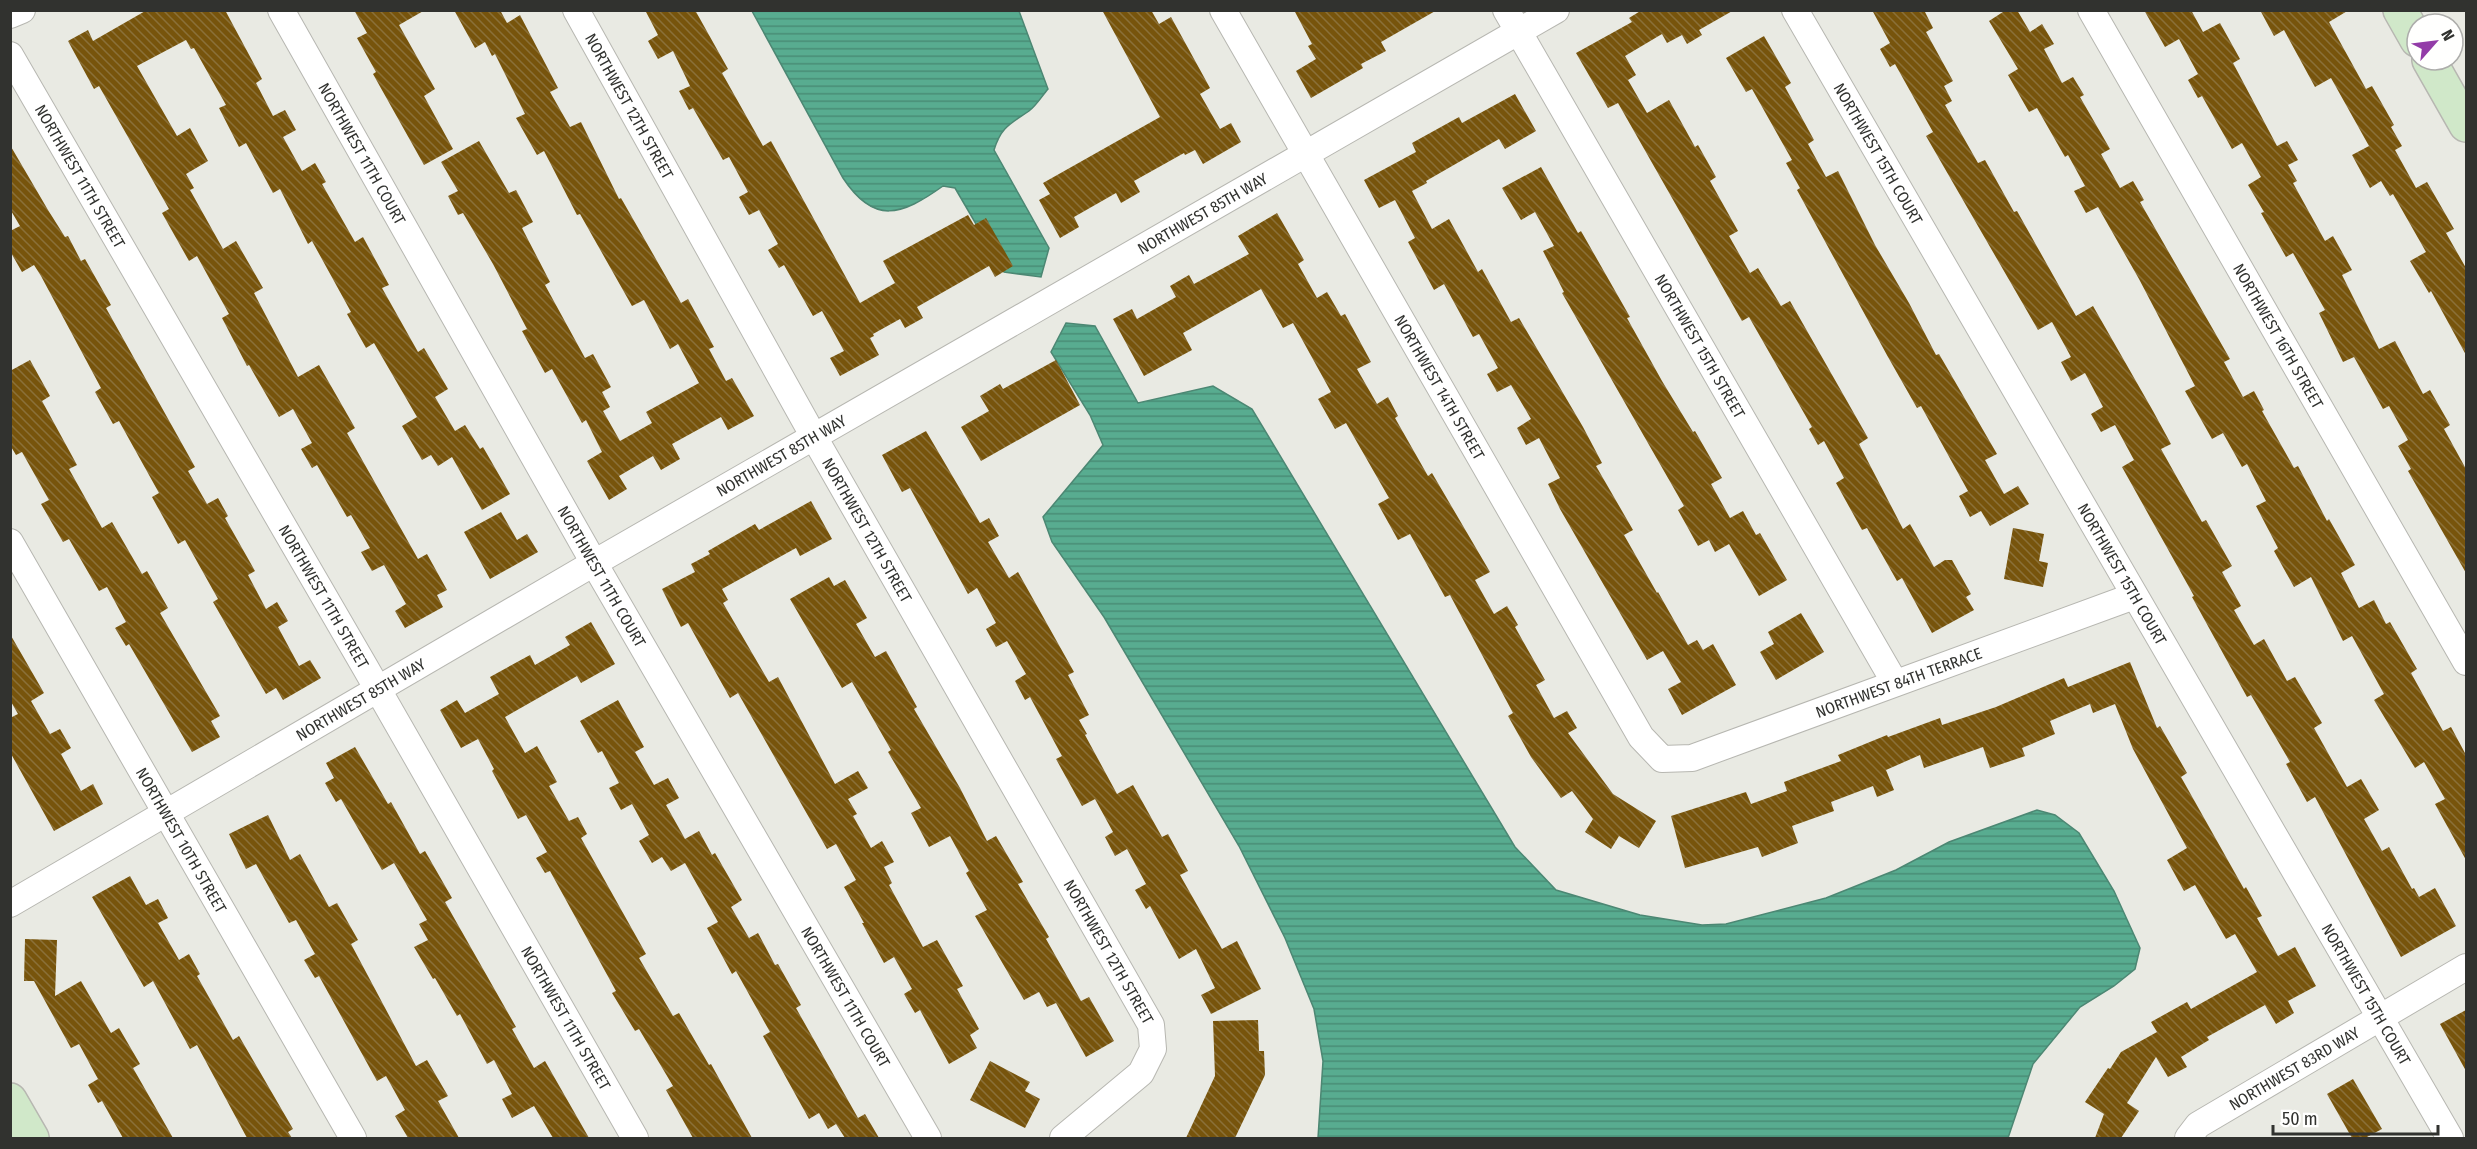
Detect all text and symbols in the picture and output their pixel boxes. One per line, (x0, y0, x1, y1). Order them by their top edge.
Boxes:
north arrow (2405, 12, 2465, 72)
text: N (2437, 26, 2458, 44)
street label: NORTHWEST 12TH STREET (581, 30, 678, 183)
street label: NORTHWEST 11TH COURT (314, 80, 410, 229)
street label: NORTHWEST 15TH COURT (1829, 80, 1927, 228)
street label: NORTHWEST 11TH STREET (31, 101, 129, 252)
street label: NORTHWEST 85TH WAY (1134, 169, 1271, 258)
street label: NORTHWEST 16TH STREET (2229, 260, 2327, 412)
street label: NORTHWEST 15TH STREET (1651, 271, 1749, 422)
street label: NORTHWEST 14TH STREET (1390, 312, 1489, 464)
street label: NORTHWEST 85TH WAY (713, 411, 850, 501)
street label: NORTHWEST 12TH STREET (818, 455, 916, 606)
street label: NORTHWEST 15TH COURT (2073, 500, 2171, 649)
street label: NORTHWEST 11TH COURT (554, 503, 650, 651)
street label: NORTHWEST 11TH STREET (275, 522, 373, 672)
street label: NORTHWEST 84TH TERRACE (1813, 644, 1984, 722)
street label: NORTHWEST 85TH WAY (293, 655, 429, 745)
street label: NORTHWEST 10TH STREET (132, 764, 231, 917)
street label: NORTHWEST 12TH STREET (1060, 876, 1158, 1028)
street label: NORTHWEST 15TH COURT (2318, 920, 2415, 1069)
street label: NORTHWEST 11TH COURT (797, 923, 894, 1071)
street label: NORTHWEST 11TH STREET (517, 943, 615, 1094)
street label: NORTHWEST 83RD WAY (2226, 1023, 2363, 1115)
scale bar (2273, 1098, 2438, 1136)
text: 50 m (2282, 1108, 2318, 1130)

